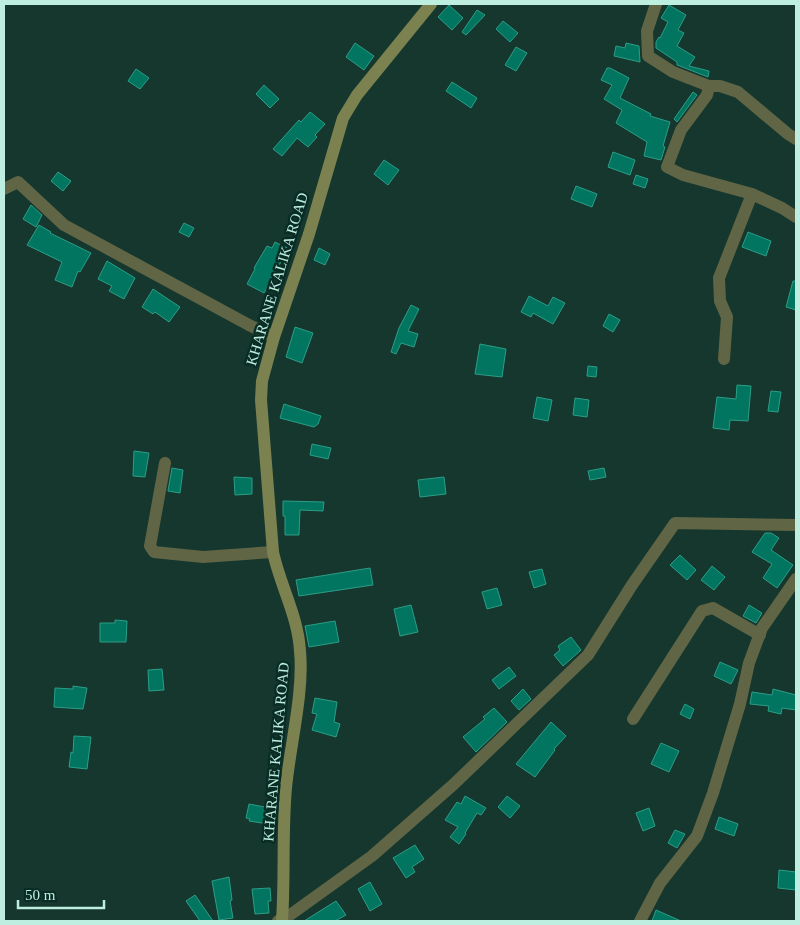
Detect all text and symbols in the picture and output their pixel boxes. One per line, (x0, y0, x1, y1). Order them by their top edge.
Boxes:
street label: KHARANE KALIKA ROAD (243, 190, 311, 367)
street label: KHARANE KALIKA ROAD (260, 661, 292, 842)
scale bar (18, 878, 104, 910)
text: 50 m (25, 887, 56, 903)

